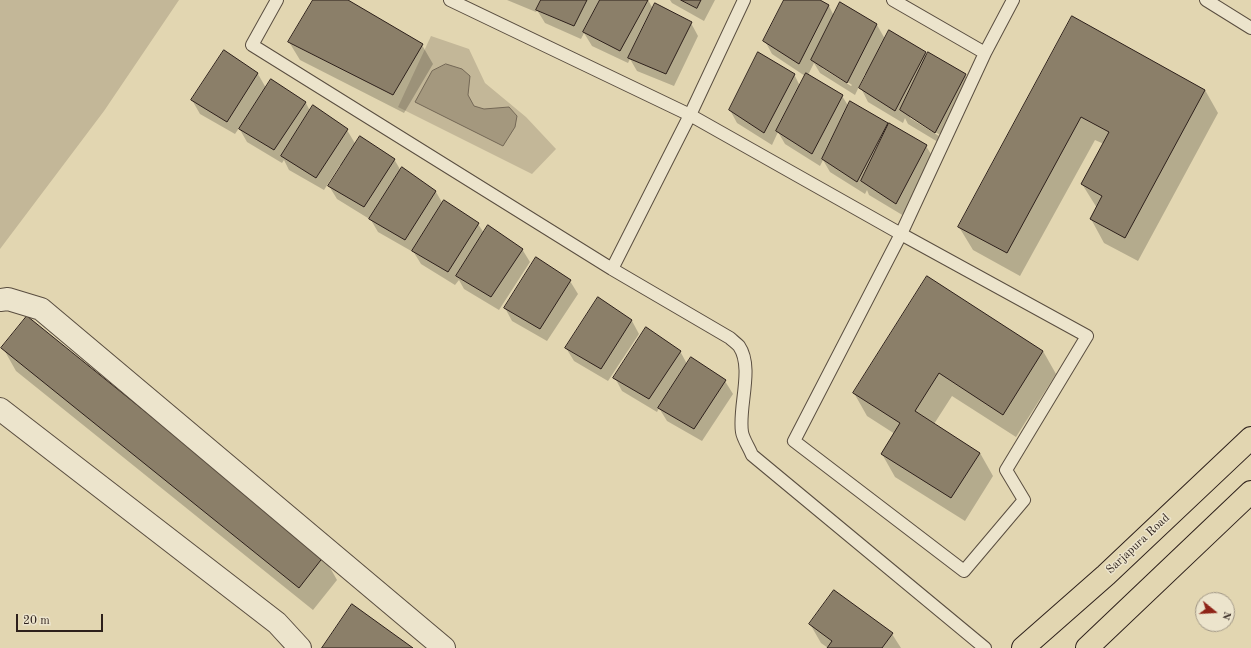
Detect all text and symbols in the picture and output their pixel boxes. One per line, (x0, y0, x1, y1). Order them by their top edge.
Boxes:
street label: Sarjapura Road (1103, 511, 1173, 577)
north arrow (1195, 592, 1235, 632)
scale bar (18, 606, 105, 632)
text: N (1219, 610, 1232, 621)
text: 20 m (23, 615, 50, 627)

